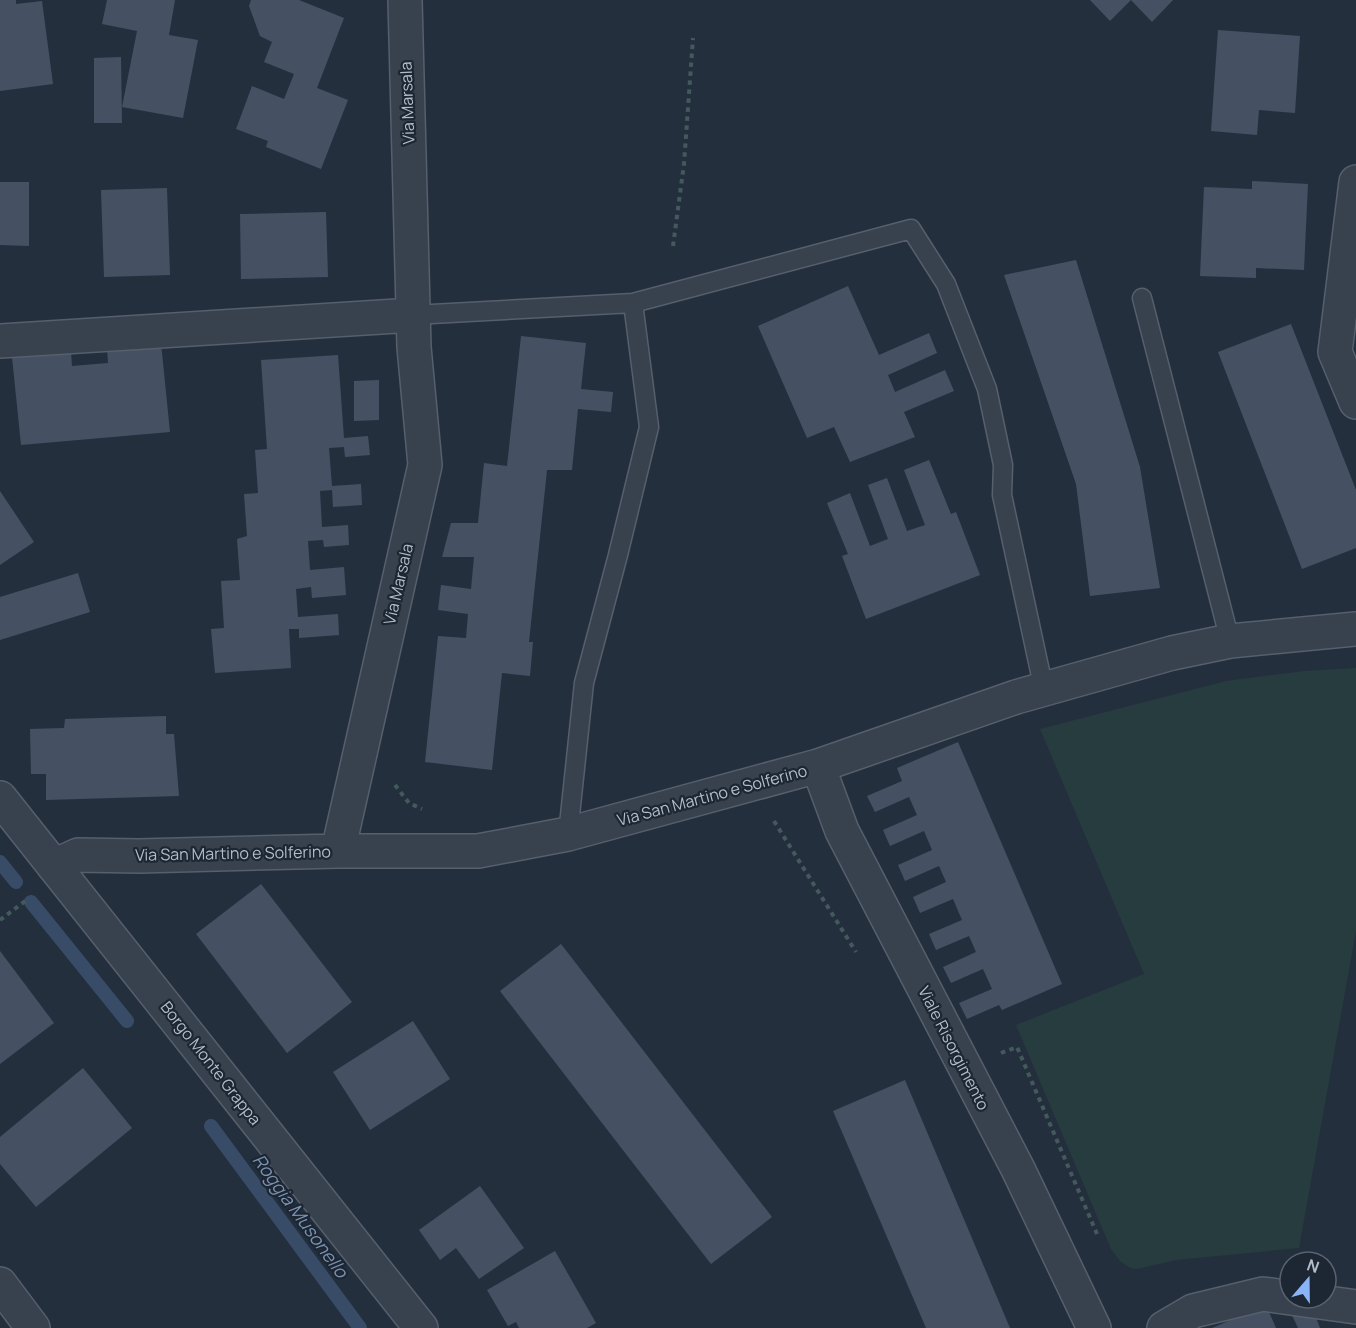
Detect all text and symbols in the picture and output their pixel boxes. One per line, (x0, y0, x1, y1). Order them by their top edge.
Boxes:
street label: Via Marsala (395, 61, 419, 145)
street label: Via Marsala (378, 541, 418, 627)
street label: Via San Martino e Solferino (615, 759, 809, 831)
street label: Via San Martino e Solferino (135, 840, 331, 866)
street label: Viale Risorgimento (913, 982, 995, 1114)
street label: Borgo Monte Grappa (156, 997, 266, 1129)
water label: Roggia Musonello (248, 1149, 355, 1283)
north arrow (1278, 1250, 1338, 1310)
text: N (1304, 1254, 1322, 1278)

